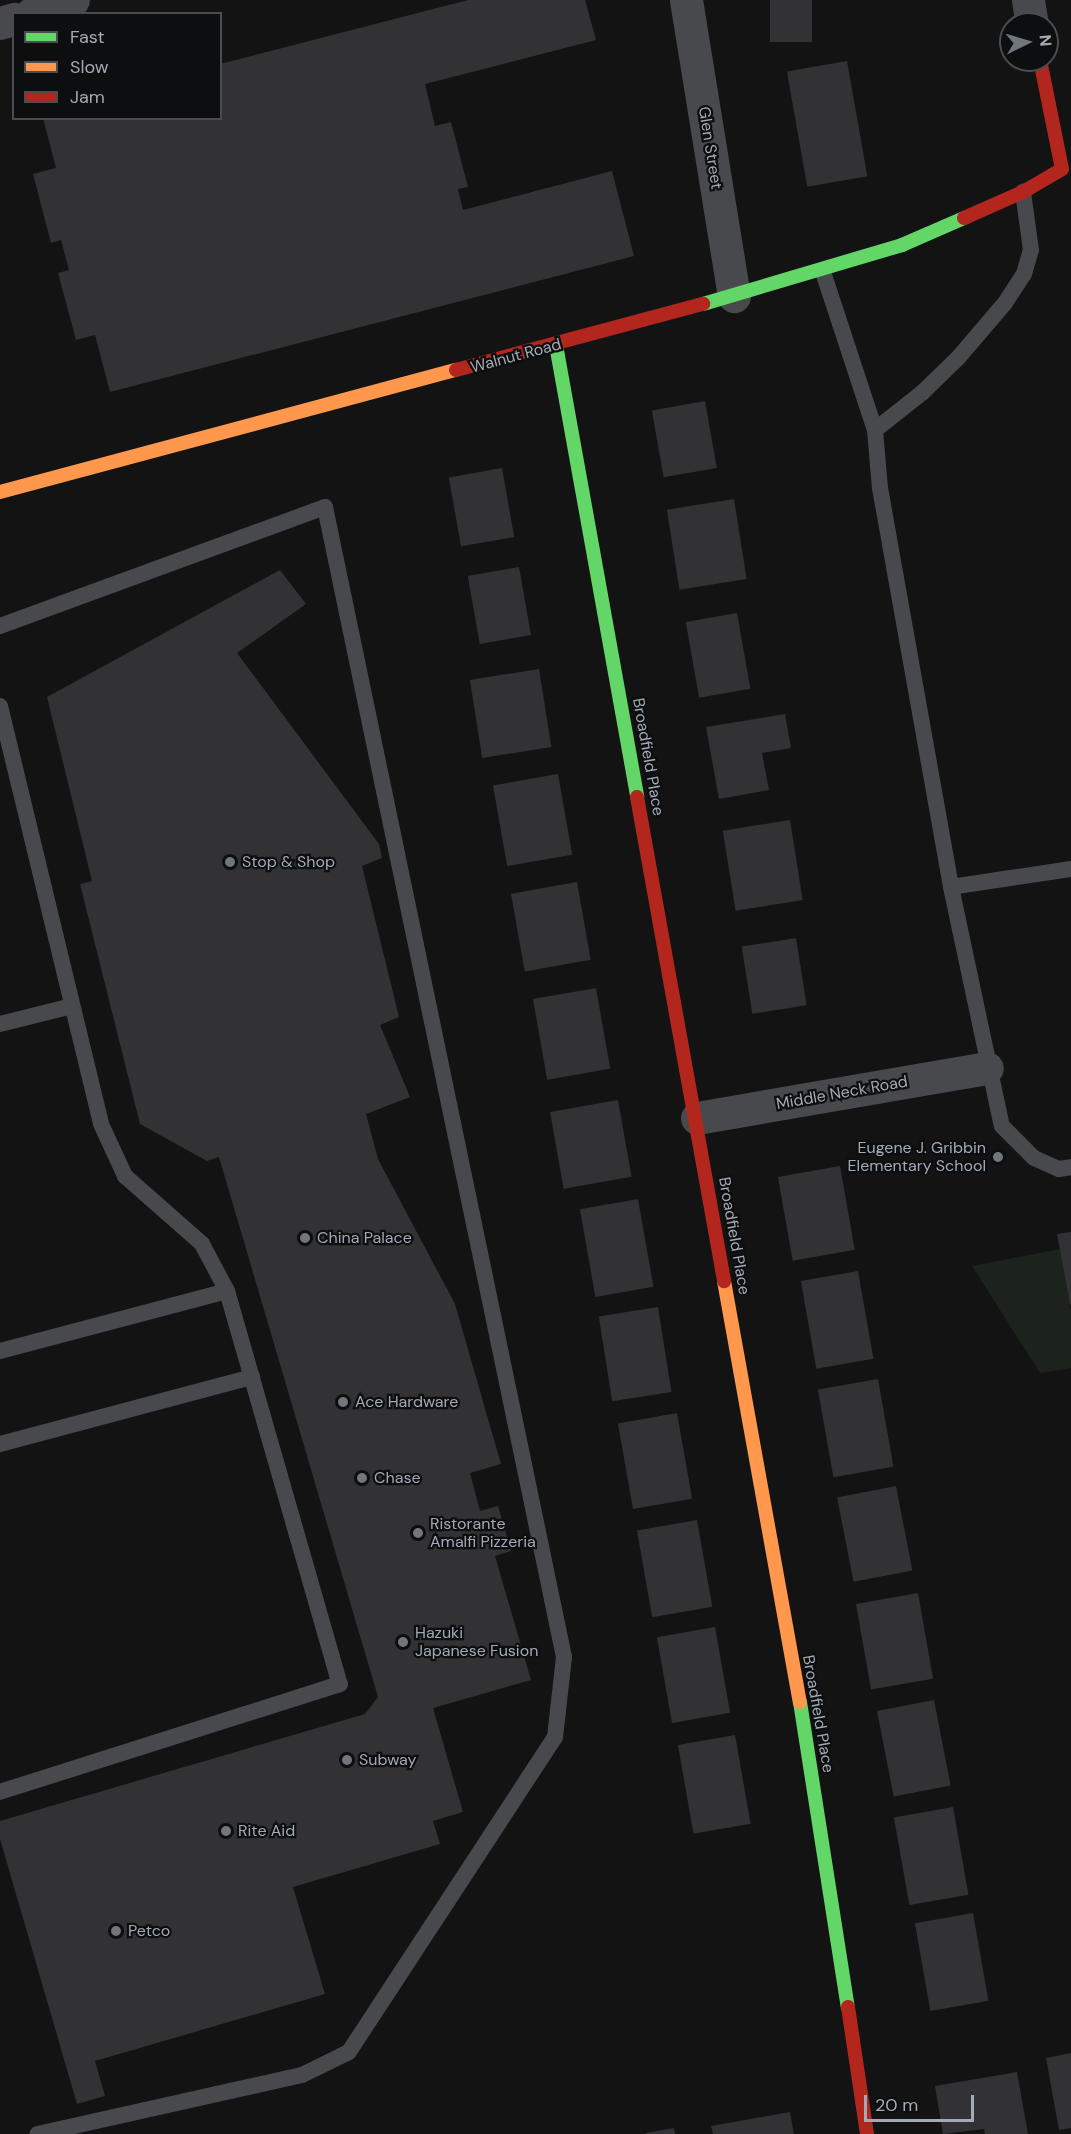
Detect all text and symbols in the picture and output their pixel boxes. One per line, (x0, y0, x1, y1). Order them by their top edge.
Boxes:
legend (12, 12, 222, 120)
north arrow (999, 12, 1059, 72)
text: Fast (70, 25, 105, 49)
text: N (1034, 34, 1056, 47)
text: Slow (70, 55, 109, 79)
text: Jam (70, 85, 105, 109)
street label: Glen Street (694, 105, 726, 191)
street label: Walnut Road (469, 335, 563, 377)
street label: Broadfield Place (628, 697, 668, 817)
place label: Stop & Shop (242, 852, 335, 872)
marker: Stop & Shop (223, 855, 237, 869)
street label: Middle Neck Road (775, 1072, 909, 1114)
place label: Eugene J. Gribbin Elementary School (848, 1138, 986, 1176)
marker: Eugene J. Gribbin Elementary School (991, 1150, 1005, 1164)
street label: Broadfield Place (714, 1176, 754, 1296)
place label: China Palace (317, 1228, 412, 1248)
marker: China Palace (298, 1231, 312, 1245)
place label: Ace Hardware (355, 1392, 458, 1412)
marker: Ace Hardware (336, 1395, 350, 1409)
place label: Chase (374, 1468, 420, 1488)
marker: Chase (355, 1471, 369, 1485)
place label: Ristorante Amalfi Pizzeria (430, 1514, 536, 1552)
marker: Ristorante Amalfi Pizzeria (411, 1526, 425, 1540)
place label: Hazuki Japanese Fusion (415, 1623, 538, 1661)
marker: Hazuki Japanese Fusion (396, 1635, 410, 1649)
street label: Broadfield Place (798, 1654, 838, 1774)
place label: Subway (359, 1750, 416, 1770)
marker: Subway (340, 1753, 354, 1767)
place label: Rite Aid (238, 1821, 295, 1841)
marker: Rite Aid (219, 1824, 233, 1838)
place label: Petco (128, 1921, 170, 1941)
marker: Petco (109, 1924, 123, 1938)
scale bar (867, 2083, 976, 2121)
text: 20 m (875, 2093, 918, 2117)

